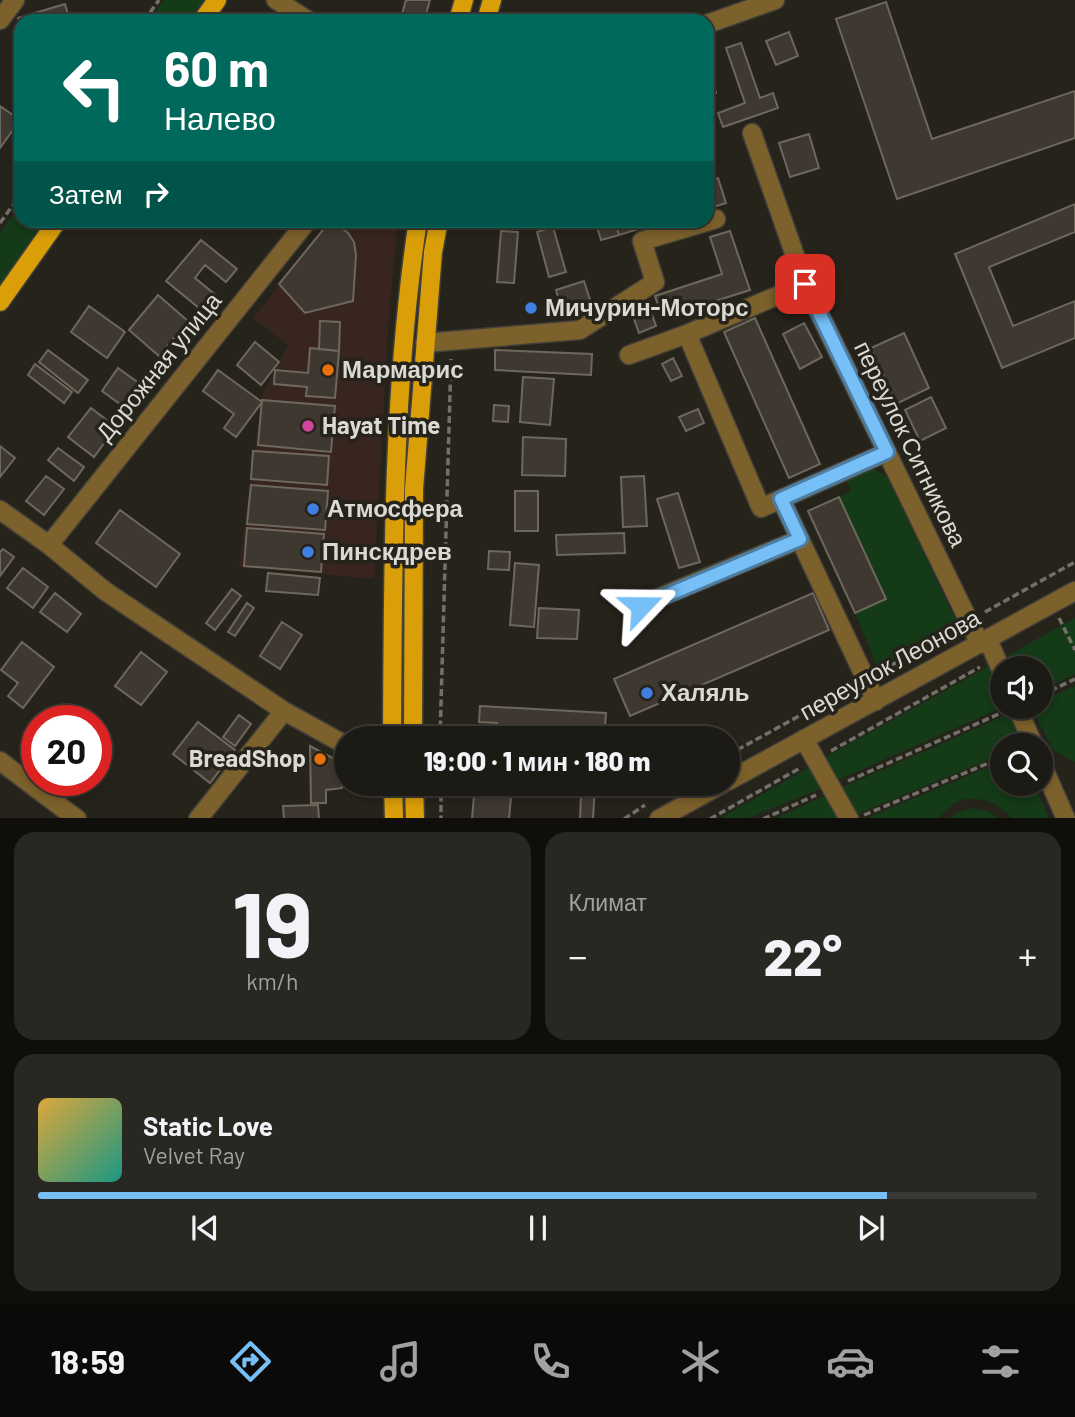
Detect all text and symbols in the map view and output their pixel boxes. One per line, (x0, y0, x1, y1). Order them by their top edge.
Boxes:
text: 60 m (164, 38, 269, 97)
icon: left (49, 42, 140, 133)
text: Налево (164, 98, 276, 136)
icon: right (137, 175, 175, 213)
text: Затем (49, 178, 123, 209)
pin (775, 254, 835, 314)
icon: arrive (786, 265, 824, 303)
street label: Дорожная улица (89, 285, 227, 446)
place label: Мичурин-Моторс (545, 292, 749, 321)
marker: Мичурин-Моторс (523, 300, 539, 316)
street label: переулок Ситникова (849, 336, 974, 552)
place label: Мармарис (342, 354, 464, 383)
marker: Мармарис (320, 362, 336, 378)
place label: Hayat Time (322, 410, 440, 439)
marker: Hayat Time (300, 418, 316, 434)
place label: Атмосфера (327, 493, 464, 522)
marker: Атмосфера (305, 501, 321, 517)
place label: Пинскдрев (322, 536, 452, 565)
marker: Пинскдрев (300, 544, 316, 560)
position arrow (604, 569, 678, 643)
street label: переулок Леонова (794, 602, 985, 725)
map controls (990, 656, 1053, 796)
button: sound (990, 656, 1053, 719)
place label: Халяль (661, 677, 750, 706)
marker: Халяль (639, 685, 655, 701)
speed limit sign: 20 (21, 705, 112, 796)
button: search (990, 733, 1053, 796)
place label: BreadShop (189, 743, 306, 772)
text: 19:00 · 1 мин · 180 m (424, 745, 650, 776)
marker: BreadShop (312, 751, 328, 767)
text: 19 (232, 867, 313, 976)
text: Климат (569, 888, 647, 916)
text: 22° (763, 924, 842, 986)
text: − (569, 932, 588, 978)
text: + (1018, 932, 1037, 978)
text: km/h (246, 967, 298, 995)
text: Static Love (143, 1110, 273, 1141)
text: Velvet Ray (143, 1141, 245, 1169)
icon: previous (186, 1209, 224, 1247)
icon: pause (519, 1209, 557, 1247)
icon: next (852, 1209, 890, 1247)
icon: directions (226, 1337, 275, 1386)
icon: music (376, 1337, 425, 1386)
icon: phone (526, 1337, 575, 1386)
icon: climate (676, 1337, 725, 1386)
icon: car (826, 1337, 875, 1386)
icon: filters (976, 1337, 1025, 1386)
text: 18:59 (50, 1342, 125, 1380)

